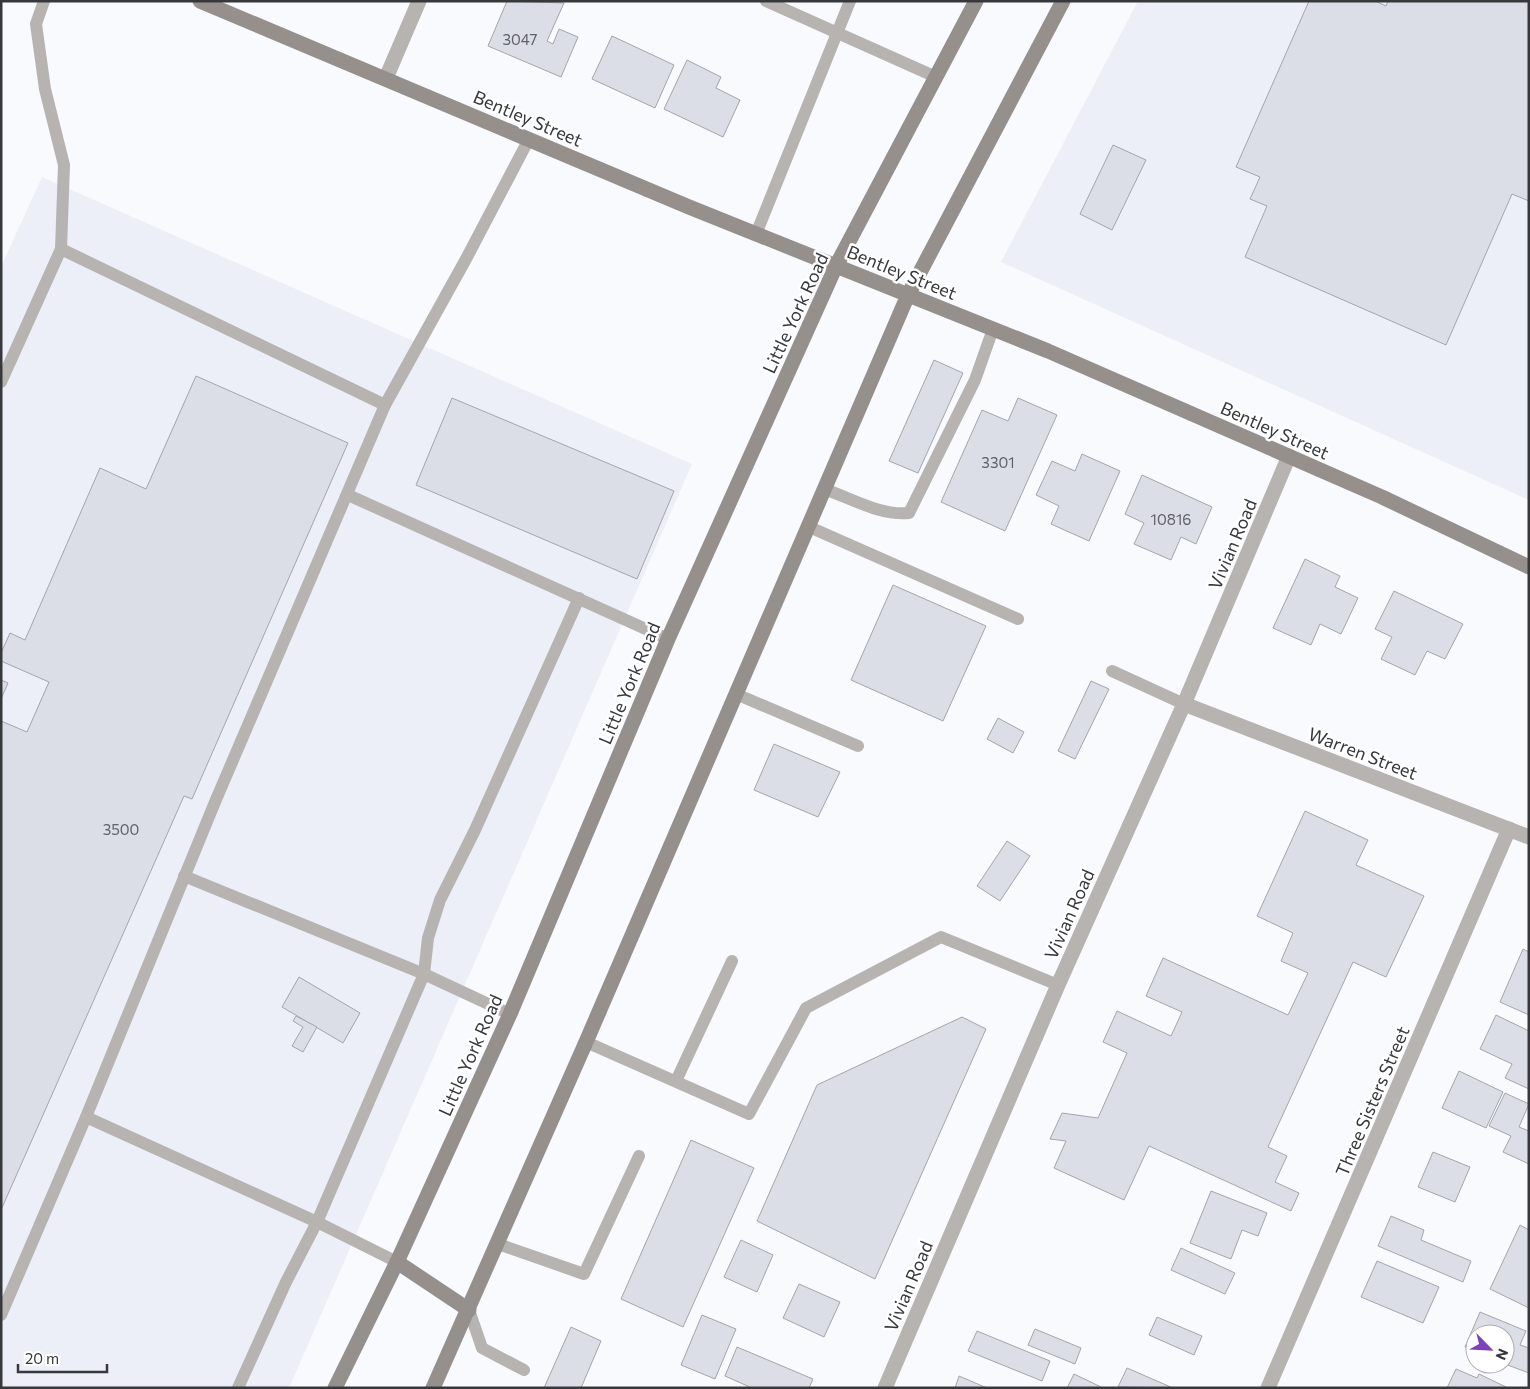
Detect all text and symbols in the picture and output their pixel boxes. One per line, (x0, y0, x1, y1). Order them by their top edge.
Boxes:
house number: 3047 (503, 30, 538, 48)
street label: Bentley Street (470, 85, 586, 151)
street label: Bentley Street (844, 240, 960, 304)
street label: Little York Road (757, 249, 833, 377)
street label: Bentley Street (1217, 396, 1333, 464)
house number: 3301 (981, 453, 1015, 471)
street label: Vivian Road (1203, 495, 1261, 593)
house number: 10816 (1151, 510, 1191, 528)
street label: Little York Road (593, 619, 665, 747)
street label: Warren Street (1305, 722, 1421, 784)
house number: 3500 (103, 820, 139, 838)
street label: Vivian Road (1039, 866, 1099, 962)
street label: Little York Road (433, 991, 507, 1119)
street label: Three Sisters Street (1330, 1023, 1414, 1179)
street label: Vivian Road (879, 1237, 937, 1335)
north arrow (1465, 1324, 1515, 1374)
scale bar (18, 1342, 106, 1374)
text: N (1492, 1346, 1512, 1363)
text: 20 m (25, 1349, 59, 1367)

